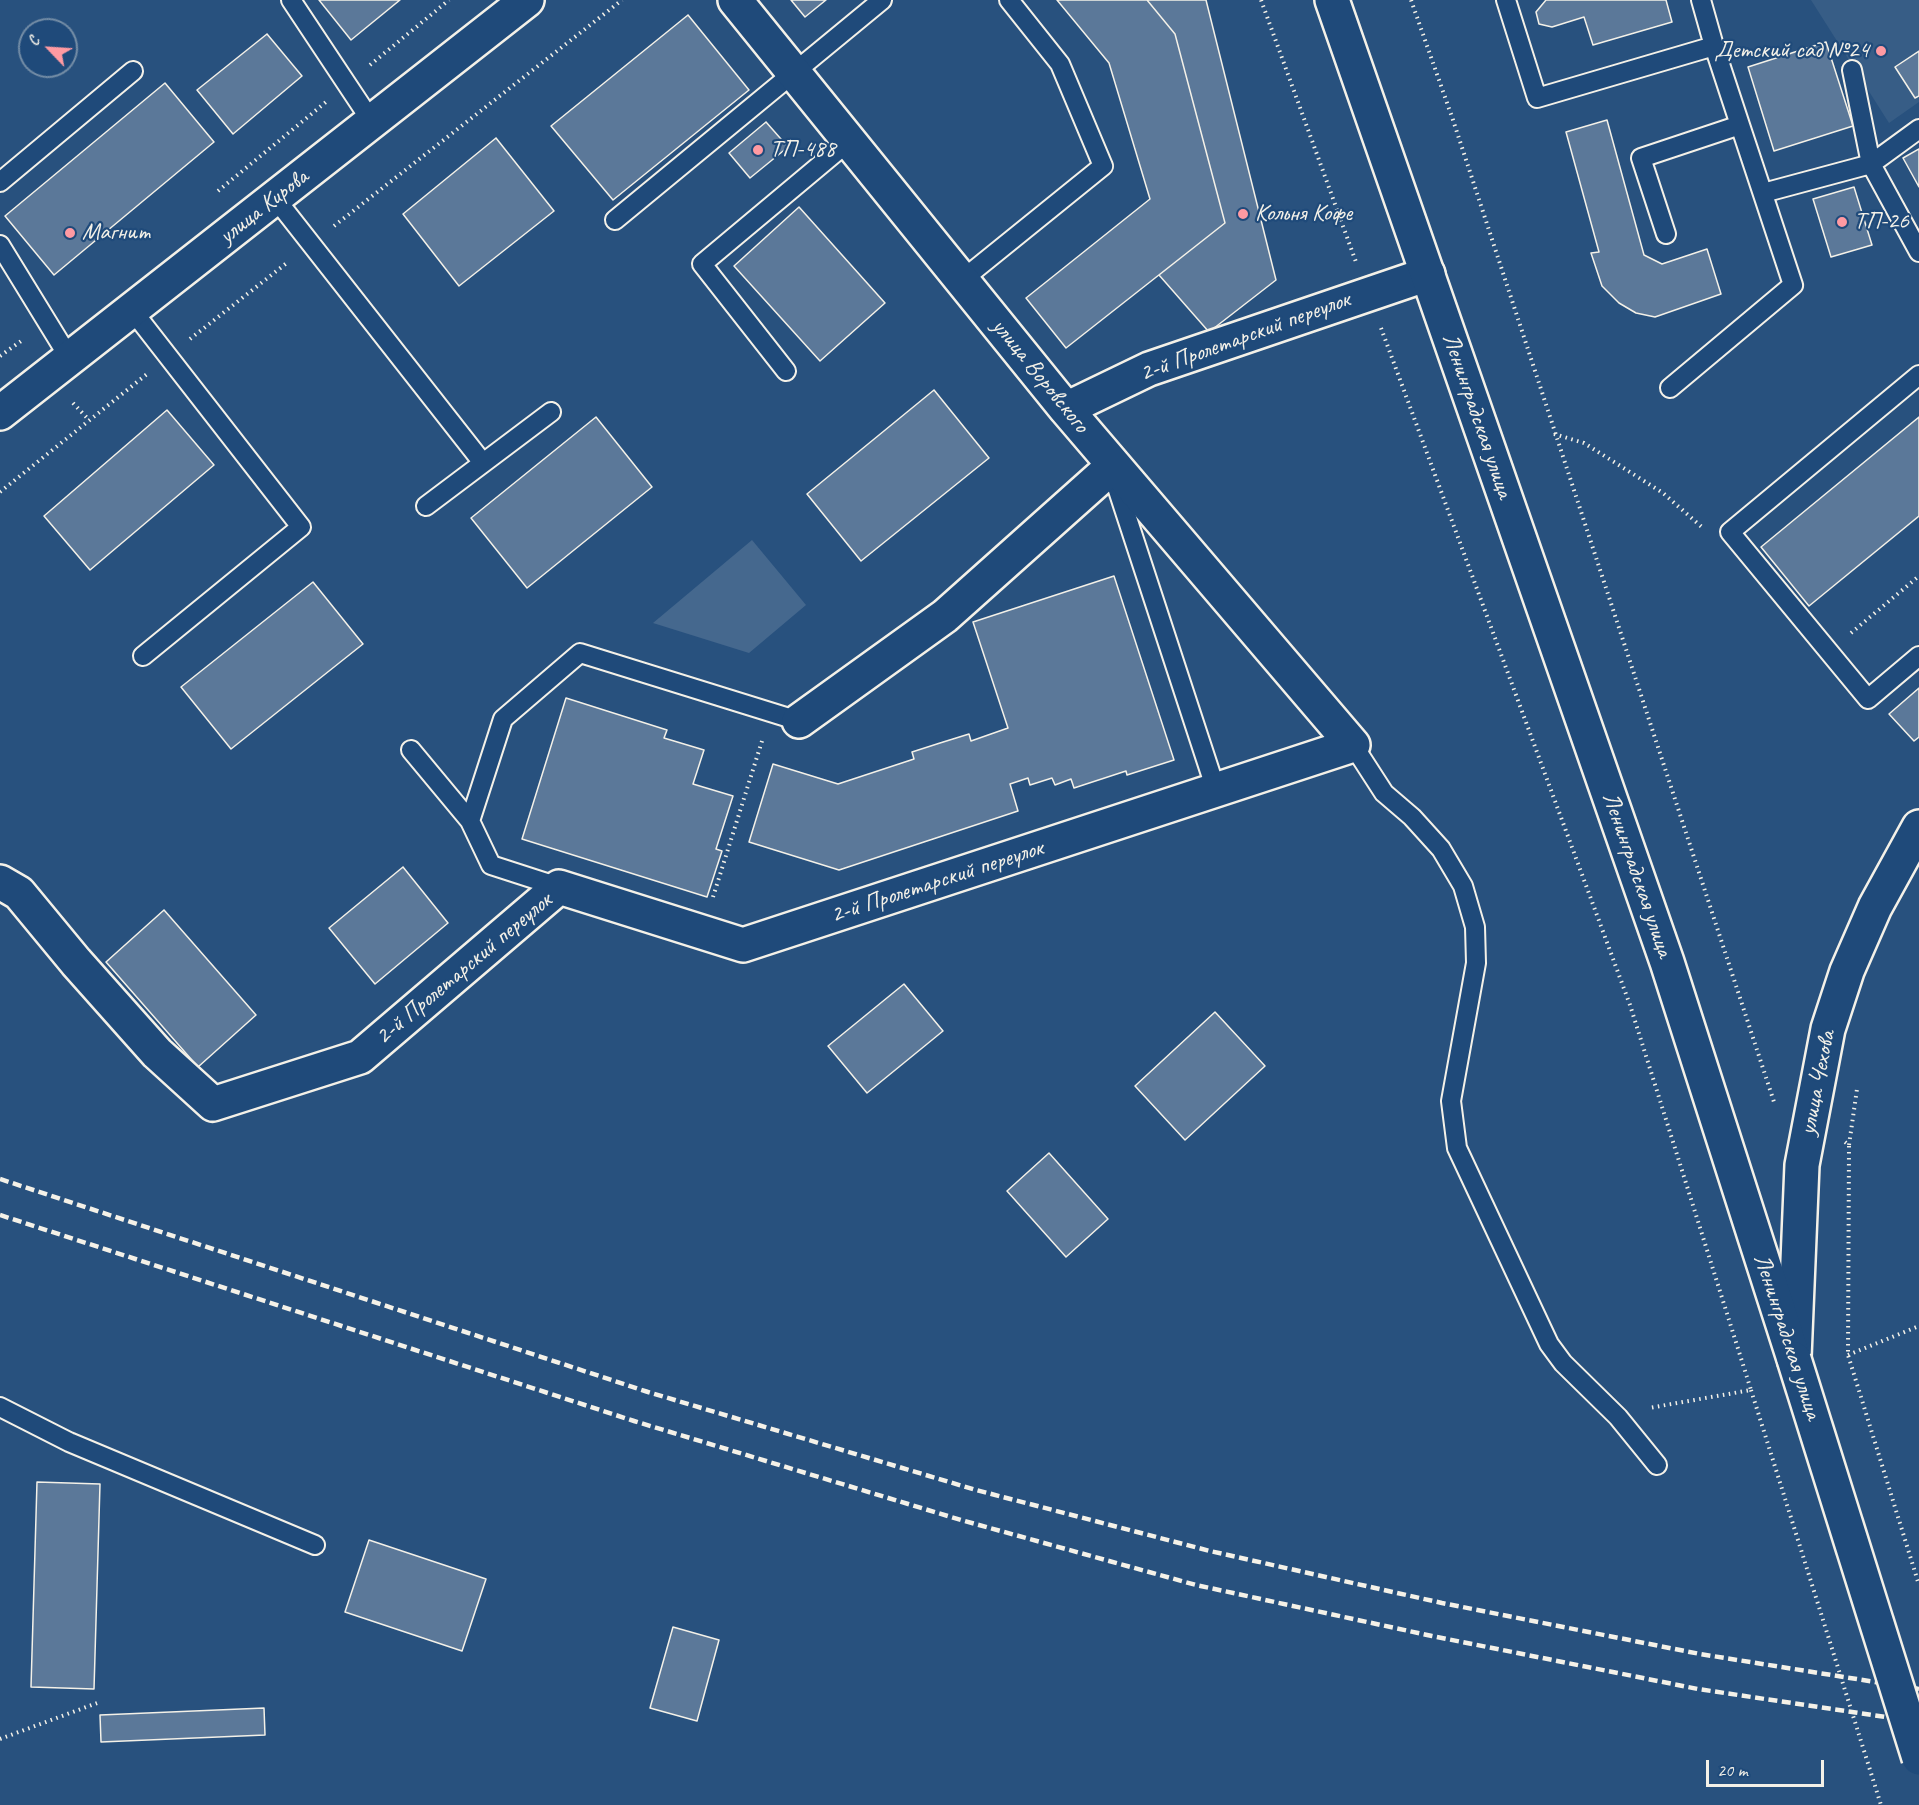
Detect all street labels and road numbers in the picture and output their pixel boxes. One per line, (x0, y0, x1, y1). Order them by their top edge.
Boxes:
street label: улица Кирова (214, 163, 314, 251)
street label: 2-й Пролетарский переулок (1136, 286, 1354, 388)
street label: улица Воровского (985, 313, 1095, 439)
street label: Ленинградская улица (1435, 330, 1519, 502)
street label: Ленинградская улица (1595, 789, 1679, 961)
street label: 2-й Пролетарский переулок (827, 834, 1047, 930)
street label: 2-й Пролетарский переулок (370, 887, 558, 1051)
street label: улица Чехова (1794, 1028, 1842, 1138)
street label: Ленинградская улица (1747, 1251, 1827, 1423)

